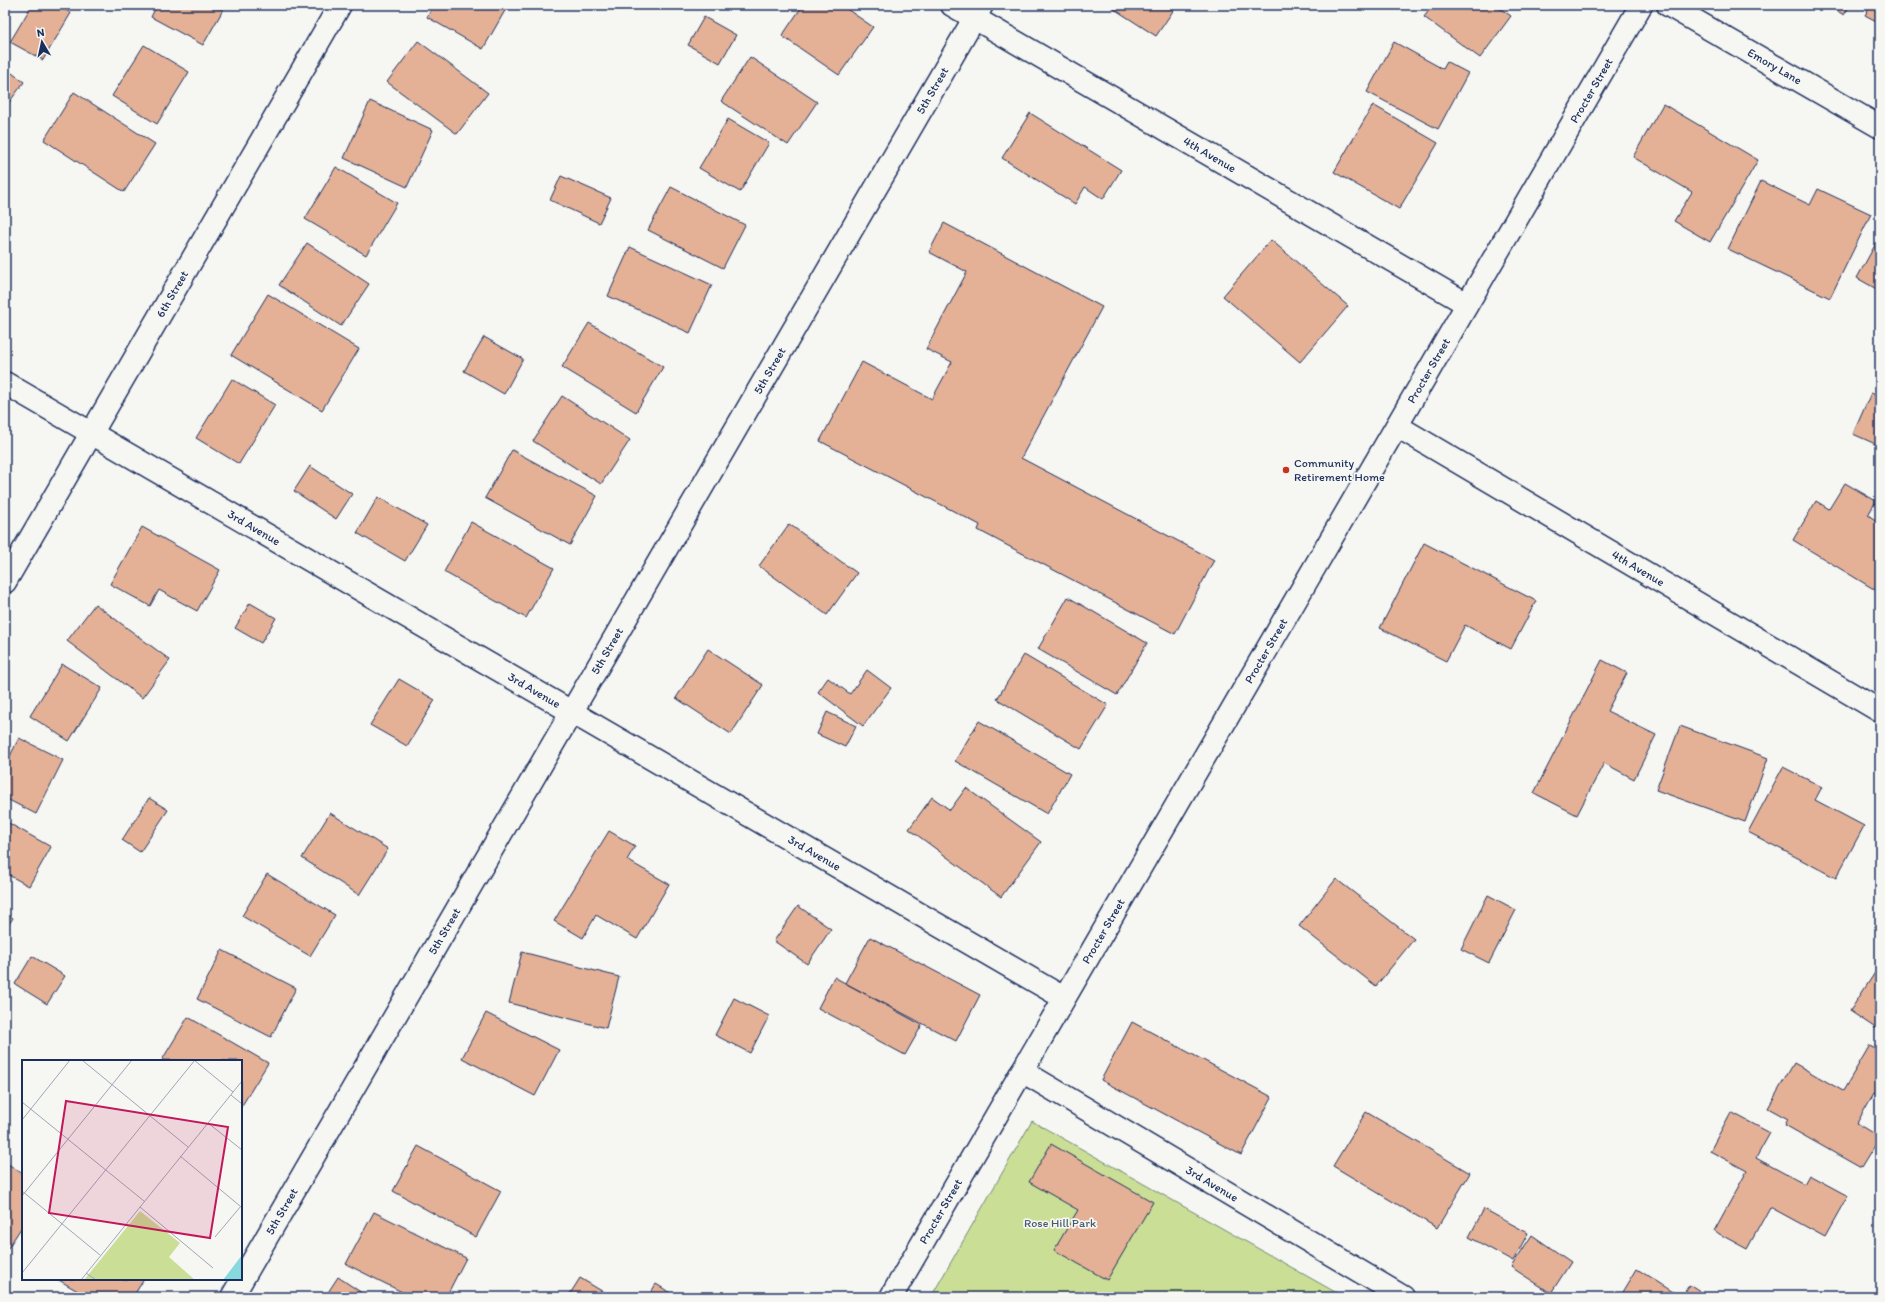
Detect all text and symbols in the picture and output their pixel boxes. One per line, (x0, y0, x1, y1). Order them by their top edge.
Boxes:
north arrow (22, 22, 62, 62)
text: N (36, 26, 45, 40)
street label: Emory Lane (1745, 45, 1804, 88)
street label: Procter Street (1567, 55, 1616, 126)
street label: 5th Street (913, 64, 952, 116)
street label: 4th Avenue (1181, 134, 1239, 176)
street label: 6th Street (153, 268, 191, 320)
street label: Procter Street (1404, 335, 1453, 406)
street label: 5th Street (751, 344, 789, 397)
place label: Community Retirement Home (1294, 456, 1385, 484)
marker: Community Retirement Home (1281, 465, 1291, 475)
street label: 3rd Avenue (225, 507, 283, 548)
street label: 4th Avenue (1609, 547, 1667, 589)
street label: Procter Street (1242, 615, 1291, 686)
street label: 5th Street (588, 625, 626, 677)
street label: 3rd Avenue (505, 670, 563, 711)
street label: 3rd Avenue (786, 832, 843, 874)
street label: Procter Street (1079, 896, 1128, 966)
street label: 5th Street (425, 905, 464, 957)
inset map (22, 1060, 242, 1280)
street label: 3rd Avenue (1183, 1163, 1241, 1205)
street label: Procter Street (916, 1176, 965, 1246)
street label: 5th Street (263, 1185, 301, 1237)
park label: Rose Hill Park (1024, 1216, 1096, 1230)

